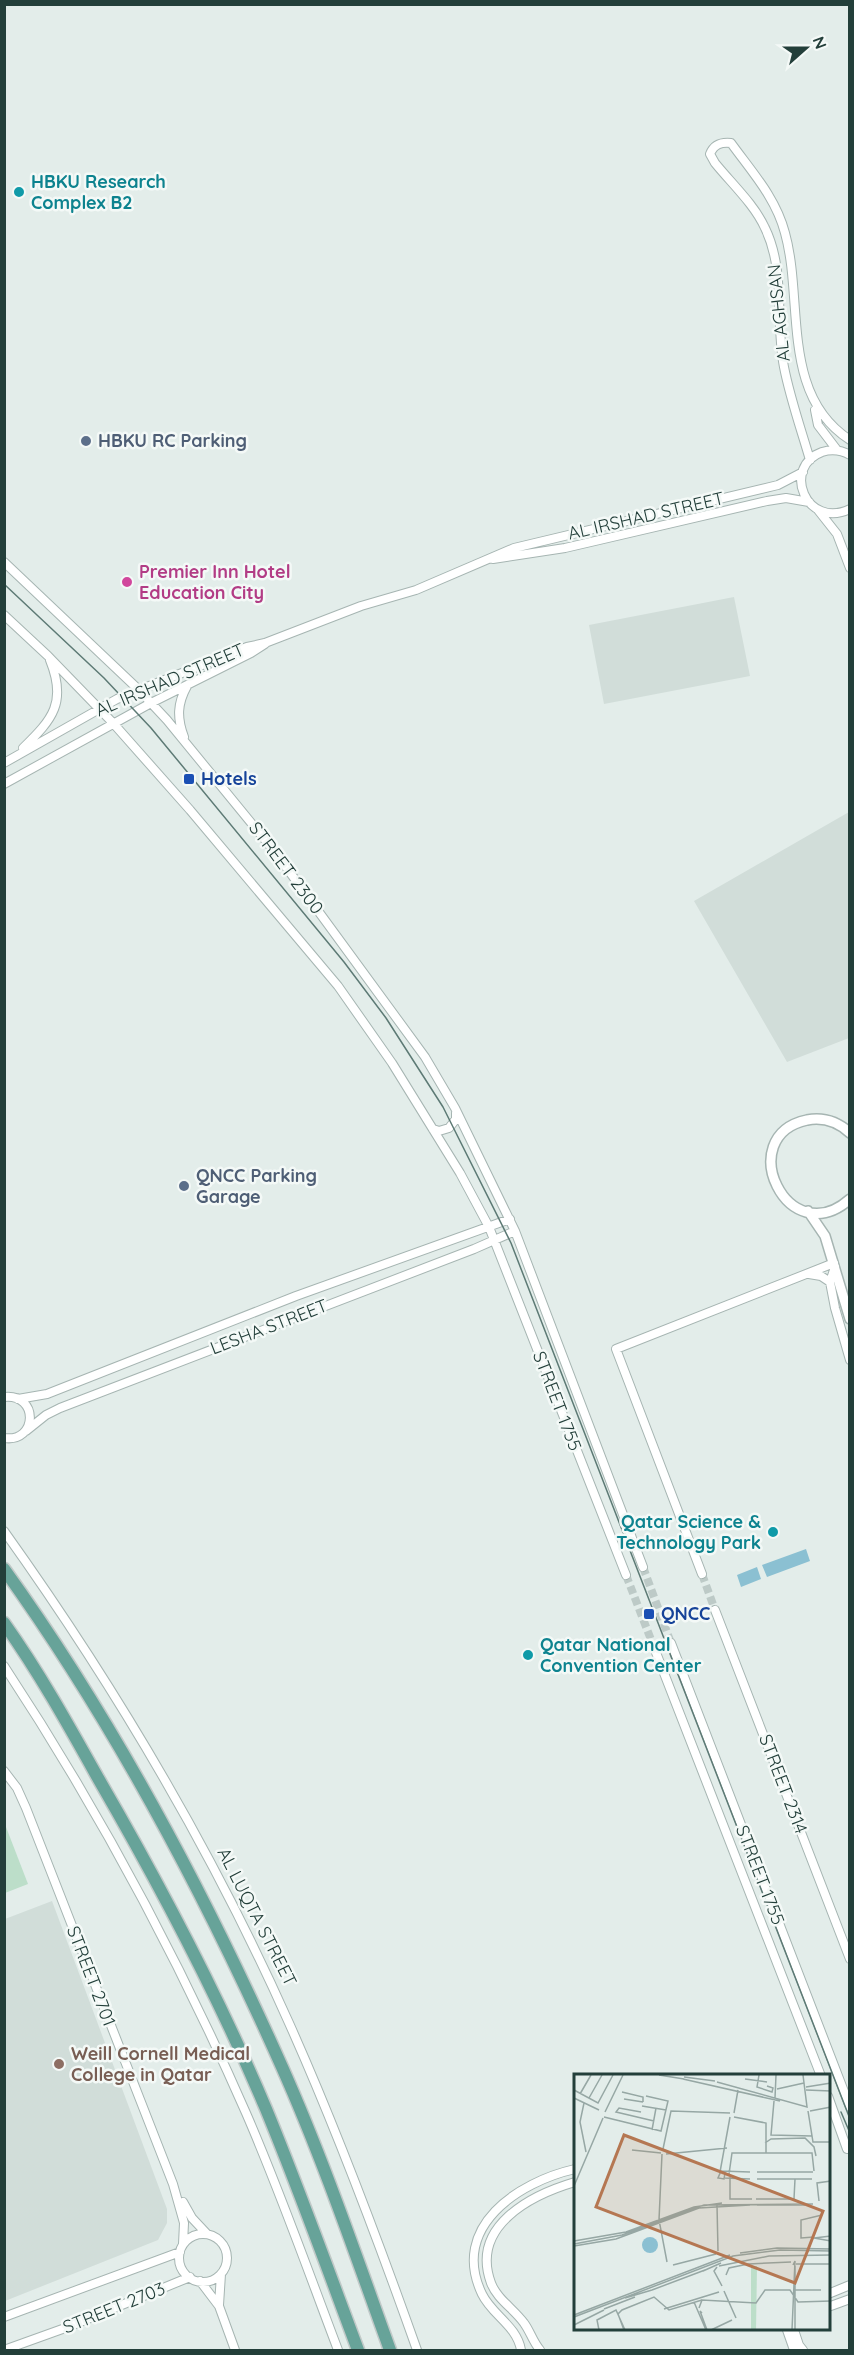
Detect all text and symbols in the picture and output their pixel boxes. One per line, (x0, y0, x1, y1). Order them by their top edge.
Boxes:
north arrow (776, 18, 836, 78)
text: N (809, 34, 831, 52)
place label: HBKU Research Complex B2 (31, 170, 166, 214)
marker: HBKU Research Complex B2 (12, 185, 26, 199)
street label: AL AGHSAN (762, 263, 795, 363)
place label: HBKU RC Parking (98, 429, 247, 452)
marker: HBKU RC Parking (79, 434, 93, 448)
street label: AL IRSHAD STREET (566, 486, 726, 545)
place label: Premier Inn Hotel Education City (139, 560, 291, 604)
marker: Premier Inn Hotel Education City (120, 575, 134, 589)
street label: AL IRSHAD STREET (92, 638, 248, 721)
place label: Hotels (201, 767, 257, 790)
marker: Hotels (182, 772, 196, 786)
street label: STREET 2300 (244, 817, 329, 919)
place label: QNCC Parking Garage (196, 1164, 317, 1208)
marker: QNCC Parking Garage (177, 1179, 191, 1193)
street label: LESHA STREET (207, 1294, 331, 1359)
street label: STREET 1755 (528, 1348, 587, 1454)
place label: Qatar Science & Technology Park (616, 1510, 761, 1554)
marker: Qatar Science & Technology Park (766, 1525, 780, 1539)
place label: QNCC (661, 1602, 710, 1625)
marker: QNCC (642, 1607, 656, 1621)
place label: Qatar National Convention Center (540, 1633, 702, 1677)
marker: Qatar National Convention Center (521, 1648, 535, 1662)
street label: STREET 2314 (754, 1731, 813, 1837)
street label: STREET 1755 (731, 1822, 790, 1928)
street label: AL LUQTA STREET (213, 1844, 302, 1990)
street label: STREET 2701 (62, 1922, 121, 2029)
place label: Weill Cornell Medical College in Qatar (71, 2042, 250, 2086)
marker: Weill Cornell Medical College in Qatar (52, 2057, 66, 2071)
inset map (574, 2074, 830, 2331)
street label: STREET 2703 (59, 2277, 168, 2338)

